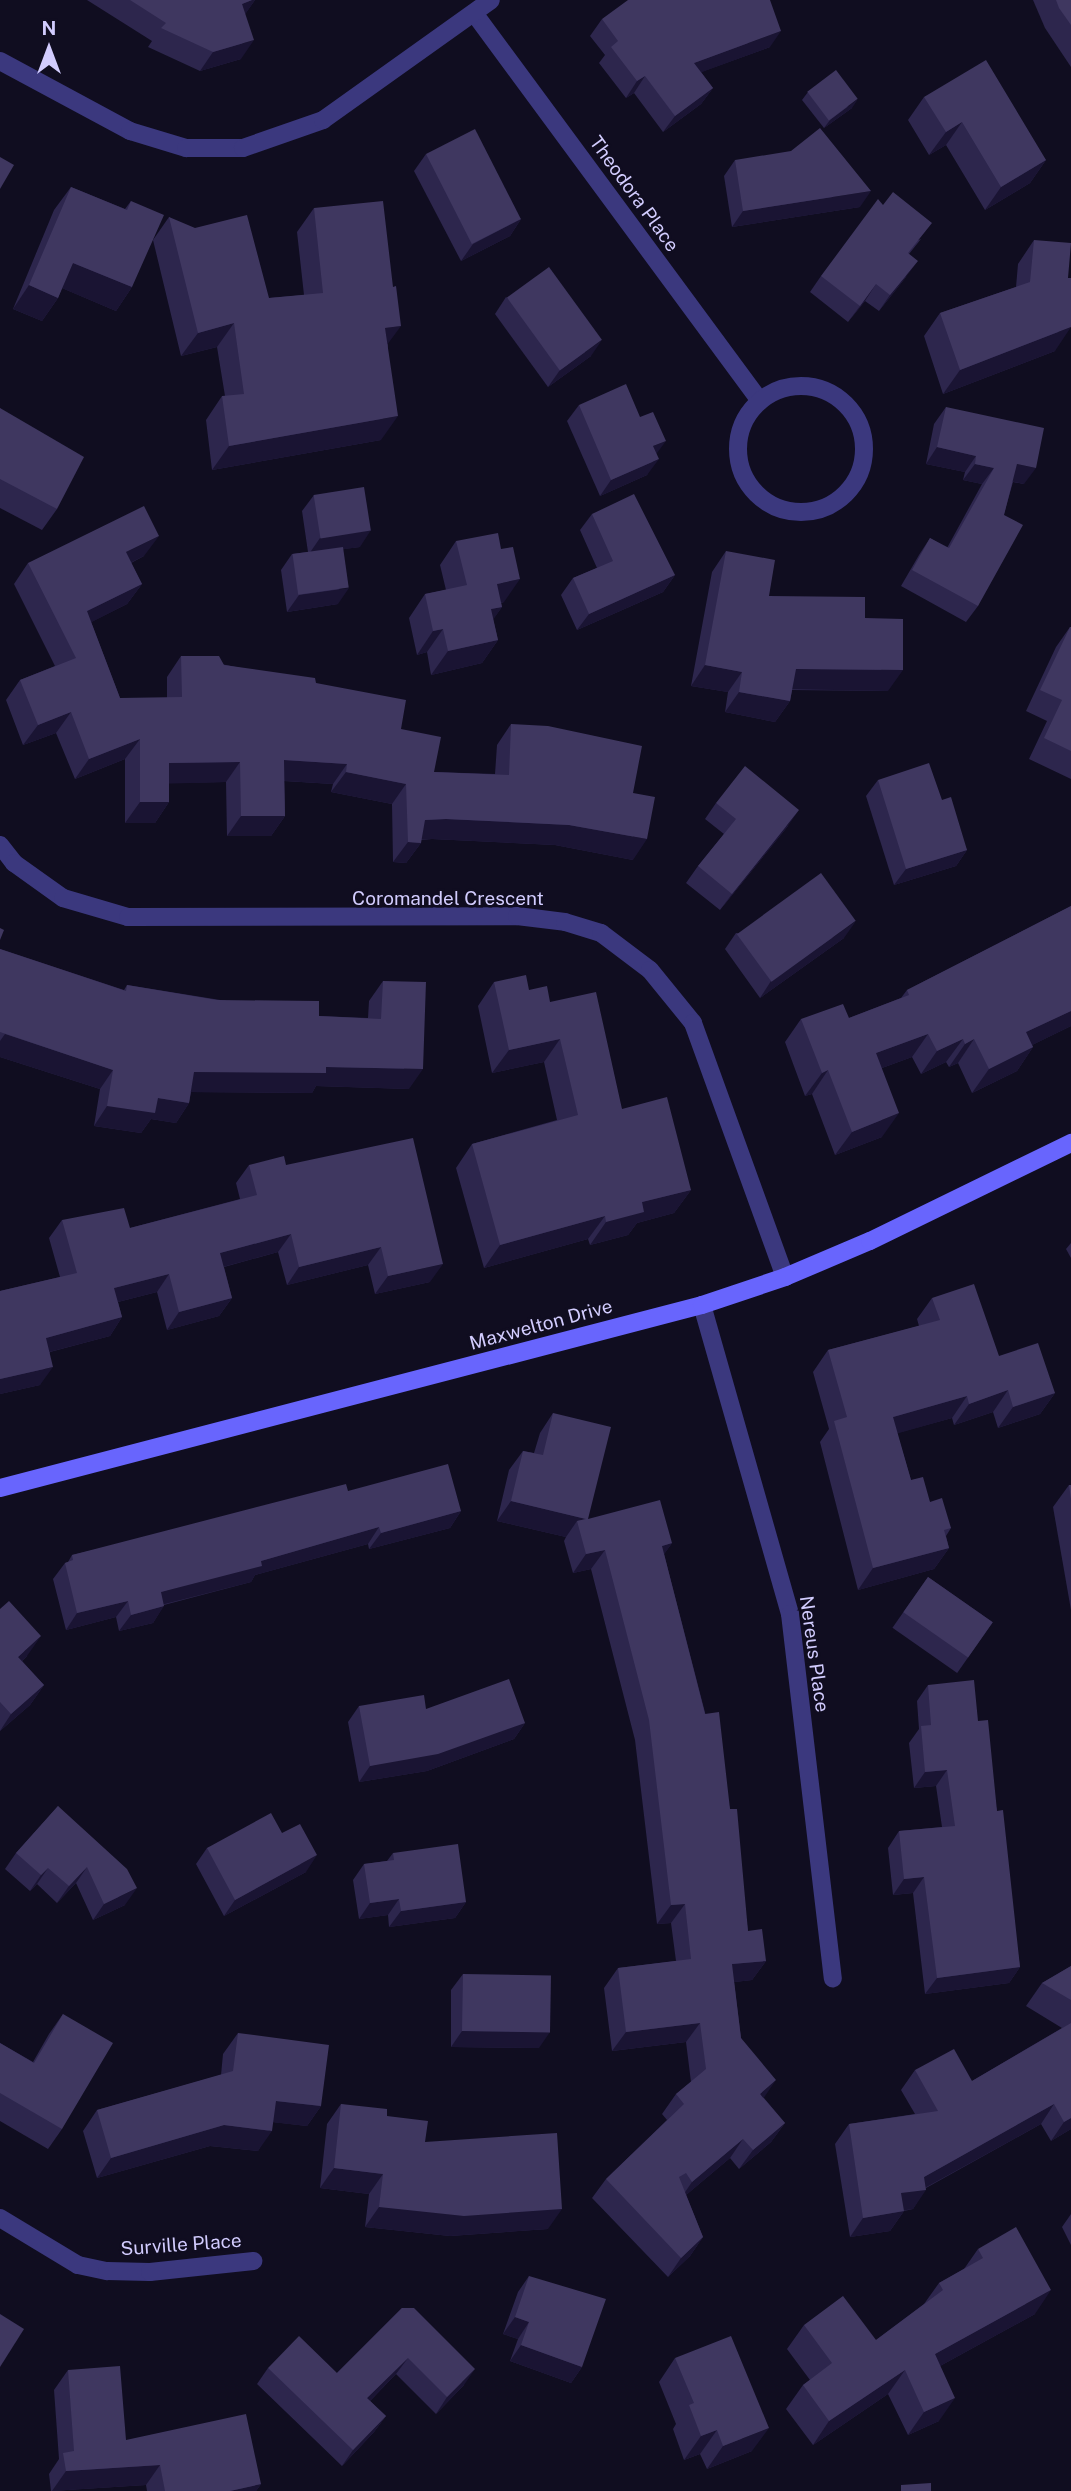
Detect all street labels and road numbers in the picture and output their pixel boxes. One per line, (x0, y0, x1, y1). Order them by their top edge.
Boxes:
street label: Theodora Place (584, 132, 684, 256)
street label: Coromandel Crescent (352, 888, 544, 910)
street label: Maxwelton Drive (467, 1295, 615, 1355)
street label: Nereus Place (795, 1594, 833, 1714)
street label: Surville Place (120, 2229, 242, 2261)

